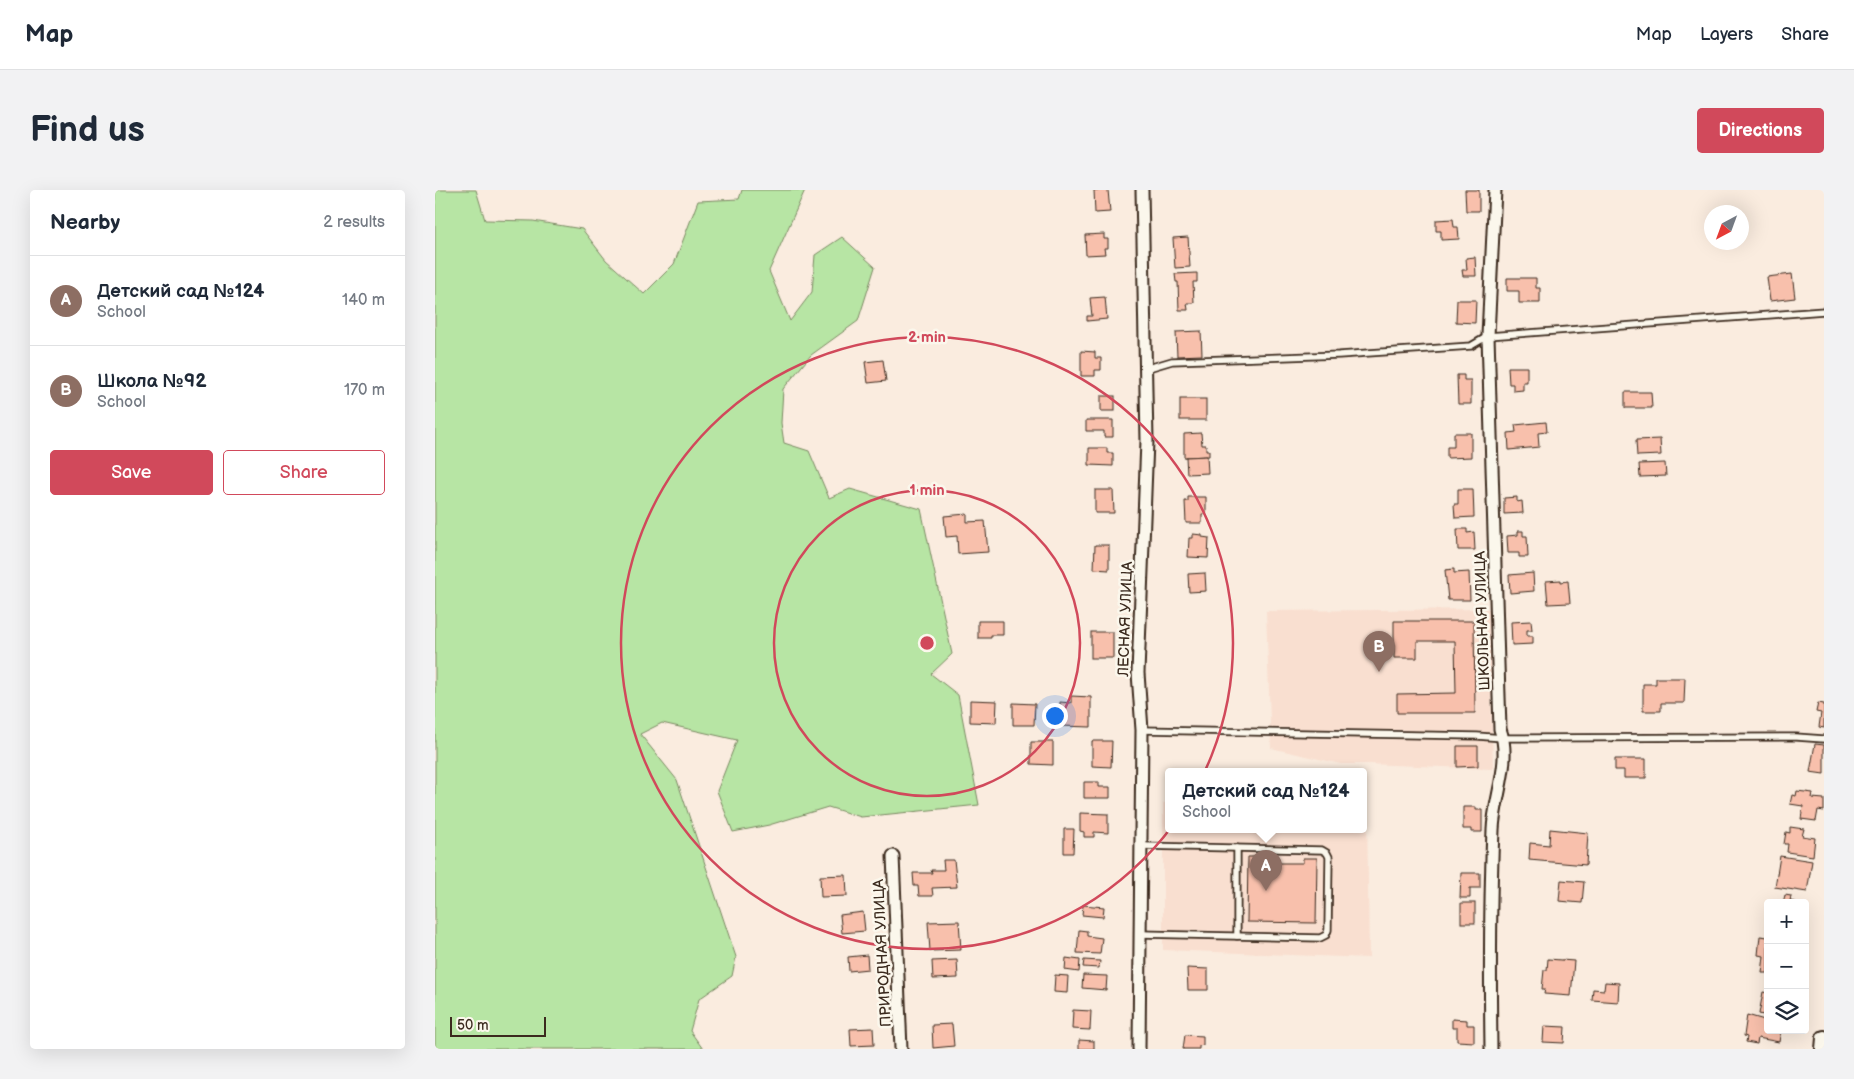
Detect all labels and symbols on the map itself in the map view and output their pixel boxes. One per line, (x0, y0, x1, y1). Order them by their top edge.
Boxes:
north arrow (1704, 205, 1749, 250)
text: 2 min (908, 328, 946, 347)
text: 1 min (909, 481, 945, 500)
street label: ШКОЛЬНАЯ УЛИЦА (1471, 550, 1494, 691)
street label: ЛЕСНАЯ УЛИЦА (1114, 560, 1137, 678)
pin: B (1363, 631, 1395, 672)
centre of rings (918, 634, 936, 652)
your location (1042, 703, 1068, 729)
pin: A (1250, 850, 1282, 891)
street label: ПРИРОДНАЯ УЛИЦА (869, 878, 896, 1027)
scale bar (450, 1014, 546, 1037)

